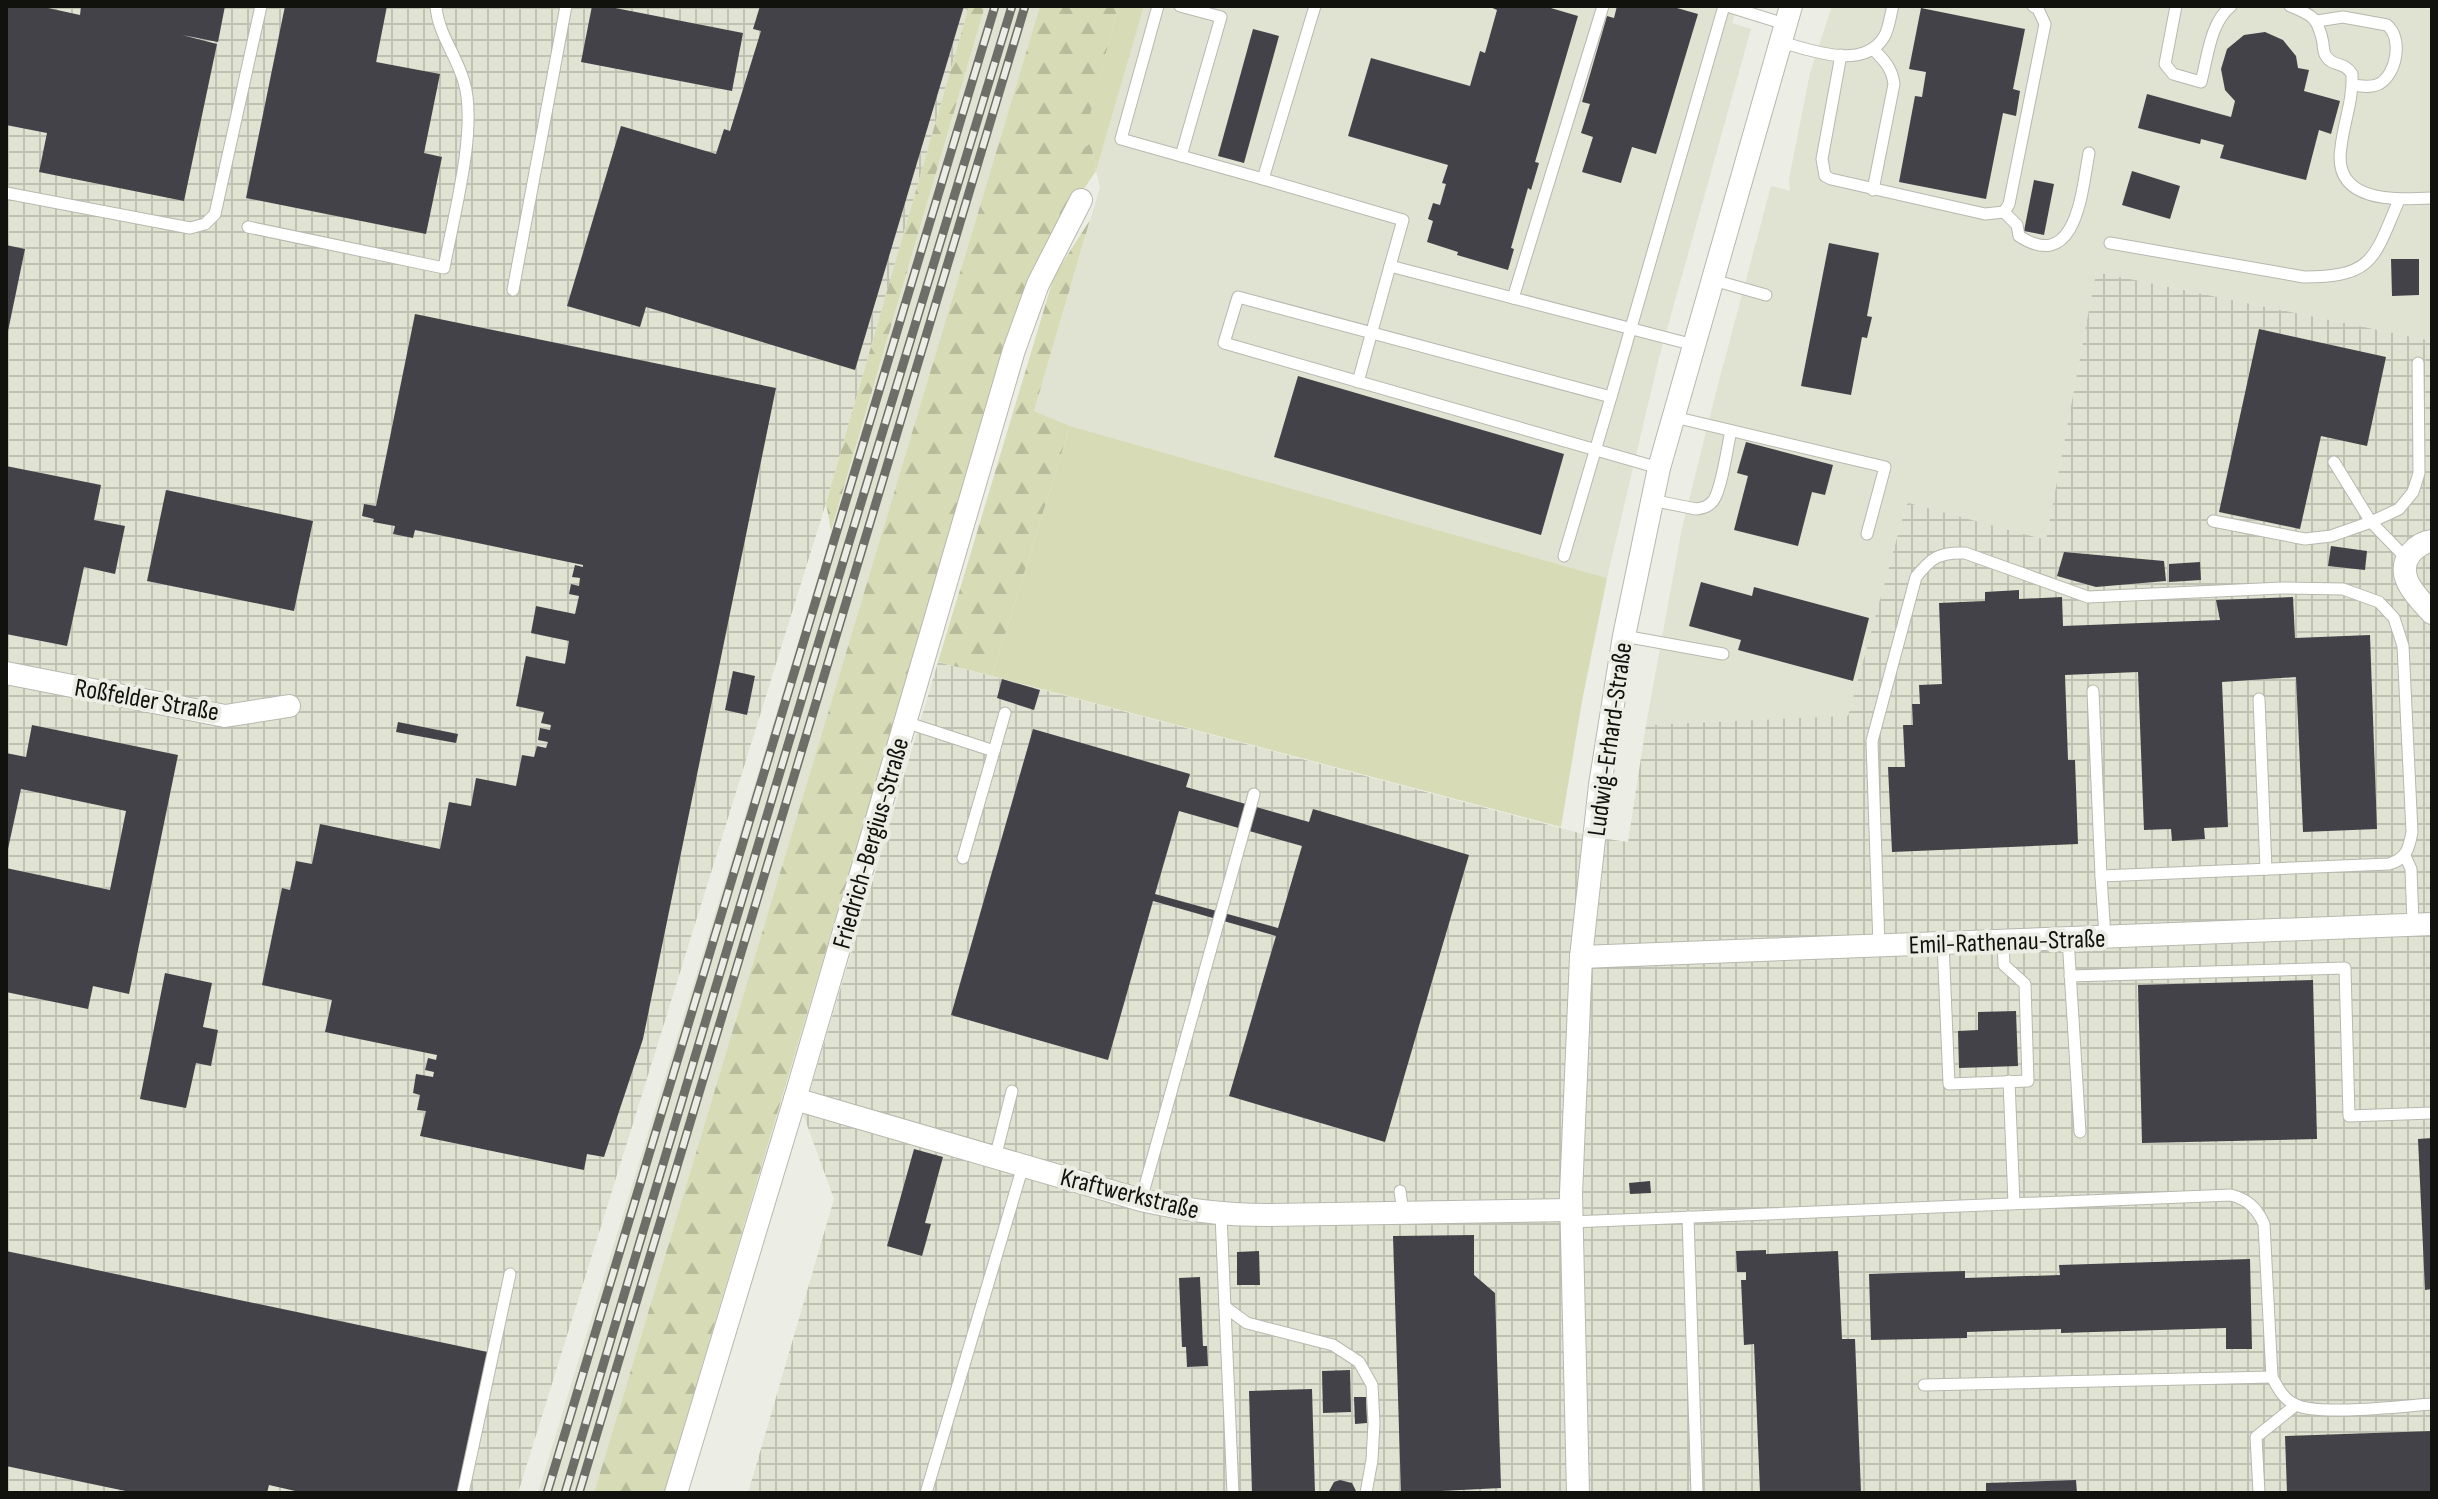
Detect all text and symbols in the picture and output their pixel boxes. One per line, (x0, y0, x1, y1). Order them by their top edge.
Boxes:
street label: Ludwig-Erhard-Straße (1582, 640, 1639, 838)
street label: Roßfelder Straße (72, 673, 221, 728)
street label: Friedrich-Bergius-Straße (827, 734, 916, 952)
street label: Emil-Rathenau-Straße (1908, 924, 2106, 961)
street label: Kraftwerkstraße (1057, 1162, 1202, 1227)

